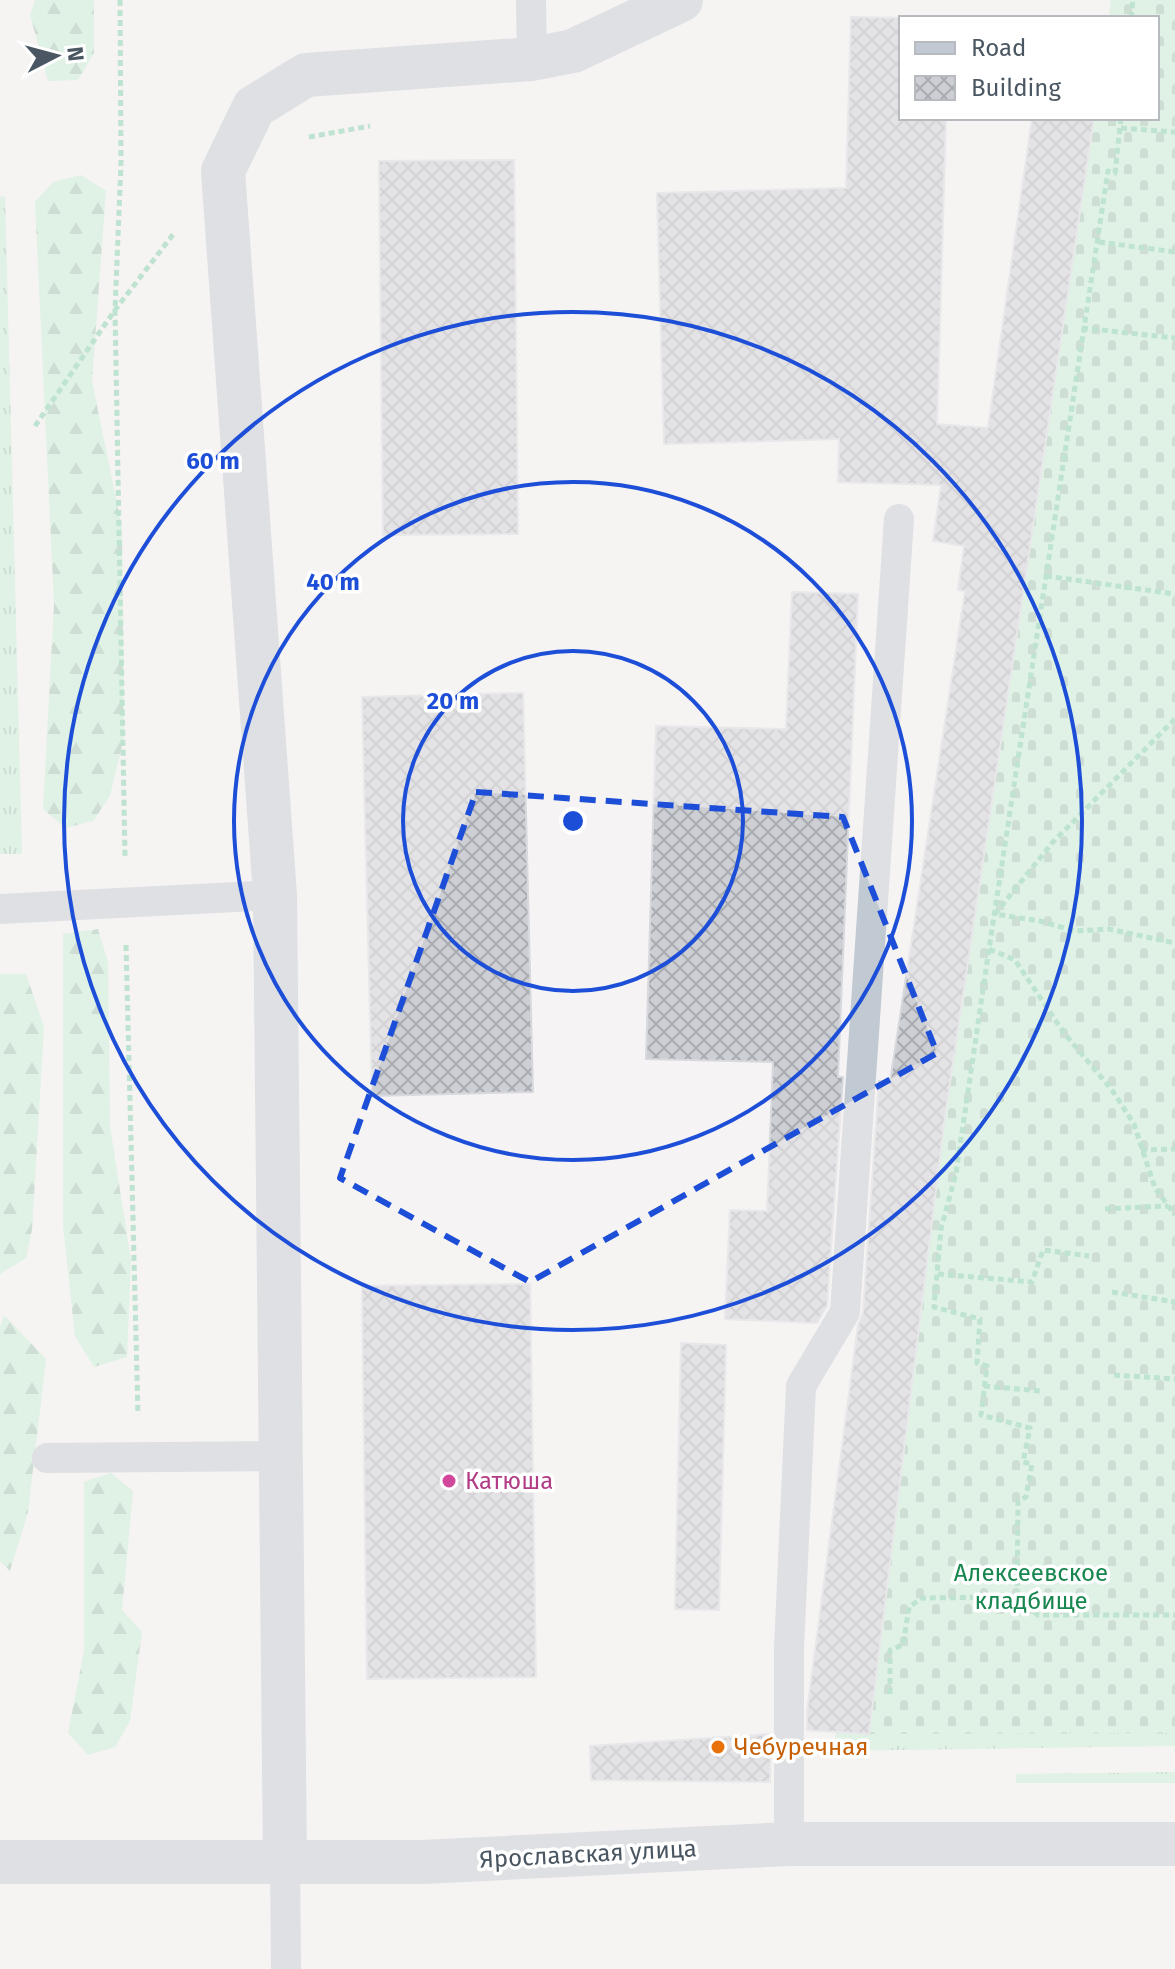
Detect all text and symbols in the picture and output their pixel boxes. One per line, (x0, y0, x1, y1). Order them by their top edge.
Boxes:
north arrow (16, 16, 96, 96)
legend (899, 16, 1159, 120)
text: Road (971, 34, 1026, 62)
text: N (61, 45, 90, 63)
text: Building (971, 74, 1061, 102)
text: 60 m (186, 447, 240, 475)
text: 40 m (306, 568, 360, 596)
text: 20 m (427, 687, 479, 715)
centre of rings (559, 807, 587, 835)
place label: Катюша (465, 1467, 553, 1495)
marker: Катюша (440, 1472, 458, 1490)
park label: Алексеевское кладбище (954, 1559, 1108, 1615)
place label: Чебуречная (734, 1733, 868, 1761)
marker: Чебуречная (709, 1738, 727, 1756)
street label: Ярославская улица (479, 1834, 697, 1874)

